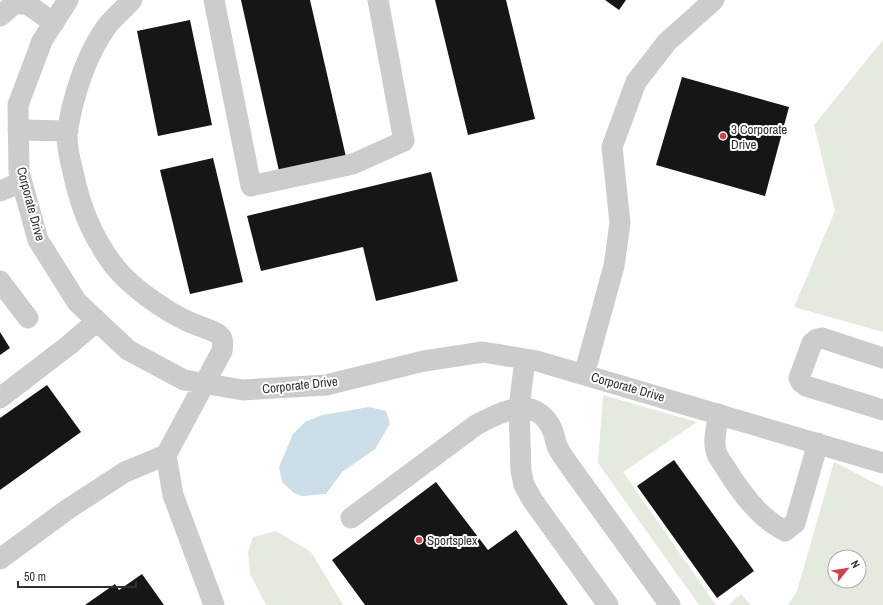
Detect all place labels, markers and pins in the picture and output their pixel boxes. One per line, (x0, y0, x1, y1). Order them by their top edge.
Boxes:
place label: 3 Corporate Drive (731, 121, 787, 153)
marker: 3 Corporate Drive (718, 131, 728, 141)
place label: Sportsplex (427, 532, 478, 549)
marker: Sportsplex (414, 535, 424, 545)

